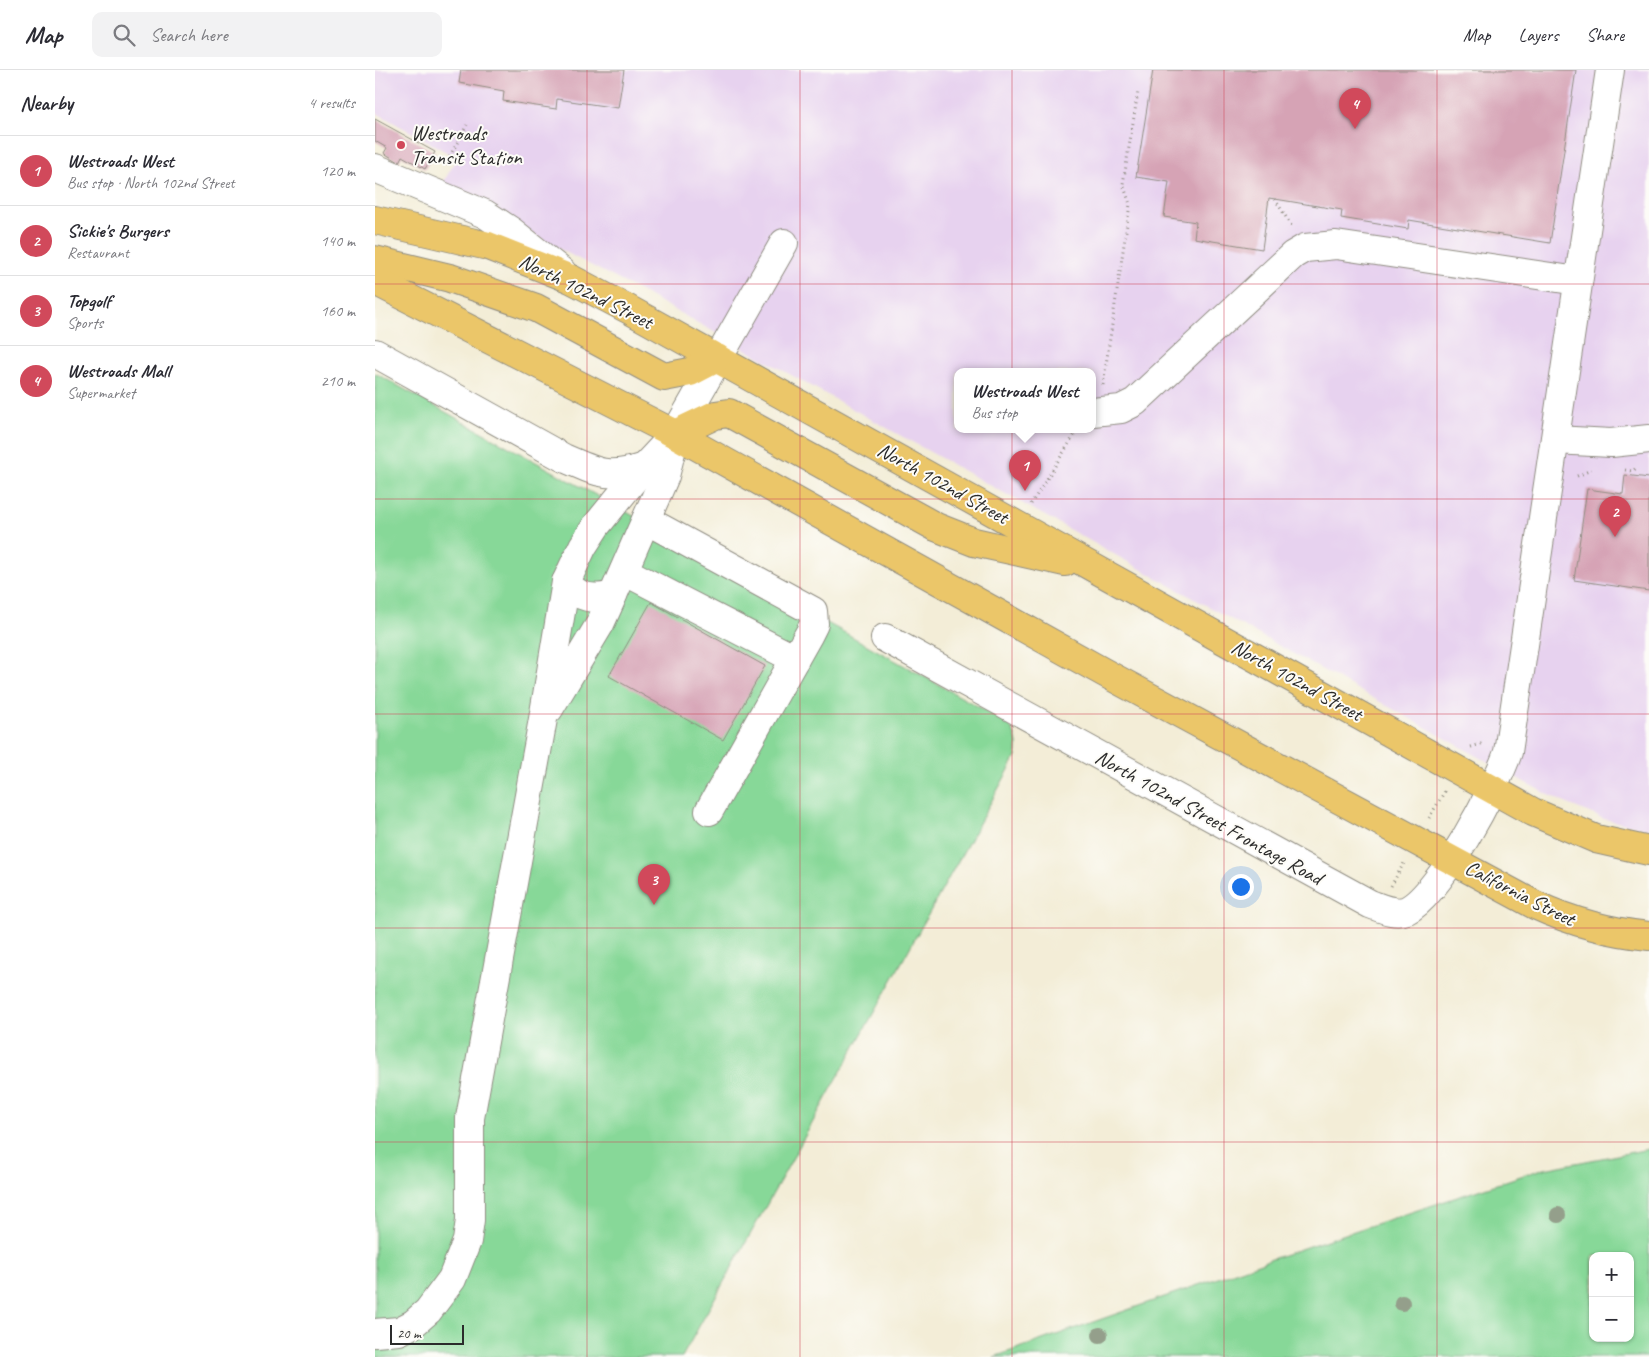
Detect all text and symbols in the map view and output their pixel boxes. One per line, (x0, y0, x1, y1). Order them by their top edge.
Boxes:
search box (92, 12, 442, 57)
text: Map (25, 20, 62, 50)
icon: search (110, 21, 138, 49)
text: Search here (150, 23, 228, 47)
text: Map (1463, 24, 1491, 46)
text: Layers (1519, 24, 1558, 46)
text: Share (1586, 24, 1624, 46)
pin: 4 (1339, 88, 1371, 129)
text: Nearby (20, 90, 73, 116)
text: 4 results (308, 93, 355, 113)
place label: Westroads Transit Station (411, 120, 522, 170)
marker: Westroads Transit Station (395, 139, 407, 151)
text: Westroads West (67, 149, 174, 173)
text: 1 (32, 161, 40, 181)
text: 120 m (321, 161, 355, 181)
text: Bus stop · North 102nd Street (67, 173, 235, 193)
text: Sickie's Burgers (67, 219, 169, 243)
text: 2 (32, 231, 40, 251)
text: 140 m (321, 231, 355, 251)
text: Restaurant (67, 243, 129, 263)
street label: North 102nd Street (515, 247, 659, 335)
text: Topgolf (67, 289, 111, 313)
text: 3 (32, 301, 40, 321)
text: 160 m (321, 301, 355, 321)
text: Sports (67, 313, 103, 333)
text: Westroads Mall (67, 359, 170, 383)
popup (954, 368, 1096, 433)
text: 4 (32, 371, 40, 391)
text: 210 m (321, 371, 355, 391)
text: Westroads West (972, 379, 1078, 403)
text: Supermarket (67, 383, 135, 403)
text: Bus stop (972, 403, 1018, 423)
street label: North 102nd Street (873, 436, 1015, 531)
pin: 1 (1009, 450, 1041, 491)
pin: 2 (1599, 496, 1631, 537)
street label: North 102nd Street (1227, 633, 1369, 728)
street label: North 102nd Street Frontage Road (1091, 744, 1331, 892)
street label: California Street (1461, 854, 1581, 933)
pin: 3 (638, 864, 670, 905)
your location (1228, 874, 1254, 900)
map controls (1589, 1252, 1634, 1342)
button: + (1589, 1252, 1634, 1297)
button: − (1589, 1297, 1634, 1342)
scale bar (390, 1322, 464, 1345)
text: 20 m (397, 1325, 421, 1342)

